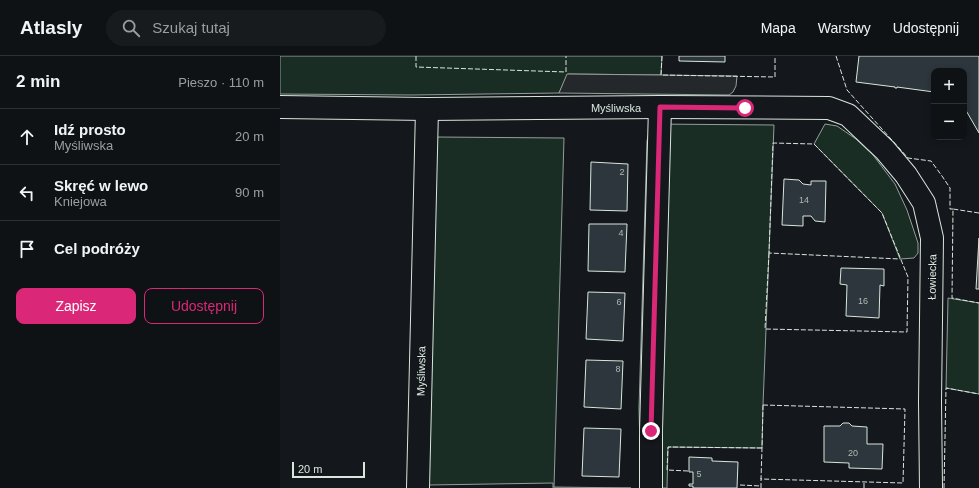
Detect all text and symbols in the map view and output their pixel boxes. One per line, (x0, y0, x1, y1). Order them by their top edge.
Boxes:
search box (106, 10, 386, 46)
text: Atlasly (20, 17, 82, 38)
icon: search (120, 17, 142, 39)
text: Szukaj tutaj (152, 19, 230, 36)
text: Mapa (761, 20, 796, 36)
text: Warstwy (818, 20, 871, 36)
text: Udostępnij (893, 20, 959, 36)
map controls (931, 68, 967, 140)
button: + (931, 68, 967, 104)
text: 2 min (16, 72, 60, 91)
text: Pieszo · 110 m (178, 75, 264, 90)
route start (736, 99, 754, 117)
street label: Myśliwska (591, 102, 642, 114)
button: − (931, 104, 967, 140)
text: Idź prosto (54, 121, 126, 138)
icon: ahead (16, 126, 38, 148)
text: 20 m (235, 129, 264, 144)
text: Myśliwska (54, 138, 113, 153)
house number: 2 (619, 167, 625, 177)
text: Skręć w lewo (54, 177, 148, 194)
icon: left (16, 182, 38, 204)
text: 90 m (235, 185, 264, 200)
text: Kniejowa (54, 194, 107, 209)
house number: 14 (799, 195, 809, 205)
house number: 4 (618, 228, 624, 238)
icon: arrive (16, 238, 38, 260)
text: Cel podróży (54, 240, 140, 257)
street label: Łowiecka (926, 253, 938, 300)
button: Zapisz (16, 288, 136, 324)
button: Udostępnij (144, 288, 264, 324)
house number: 16 (858, 296, 868, 306)
house number: 6 (616, 297, 622, 307)
street label: Myśliwska (415, 345, 427, 396)
house number: 8 (615, 364, 621, 374)
route end (642, 422, 660, 440)
house number: 20 (848, 448, 858, 458)
scale bar (292, 460, 365, 479)
text: 20 m (298, 463, 322, 475)
house number: 5 (696, 469, 702, 479)

